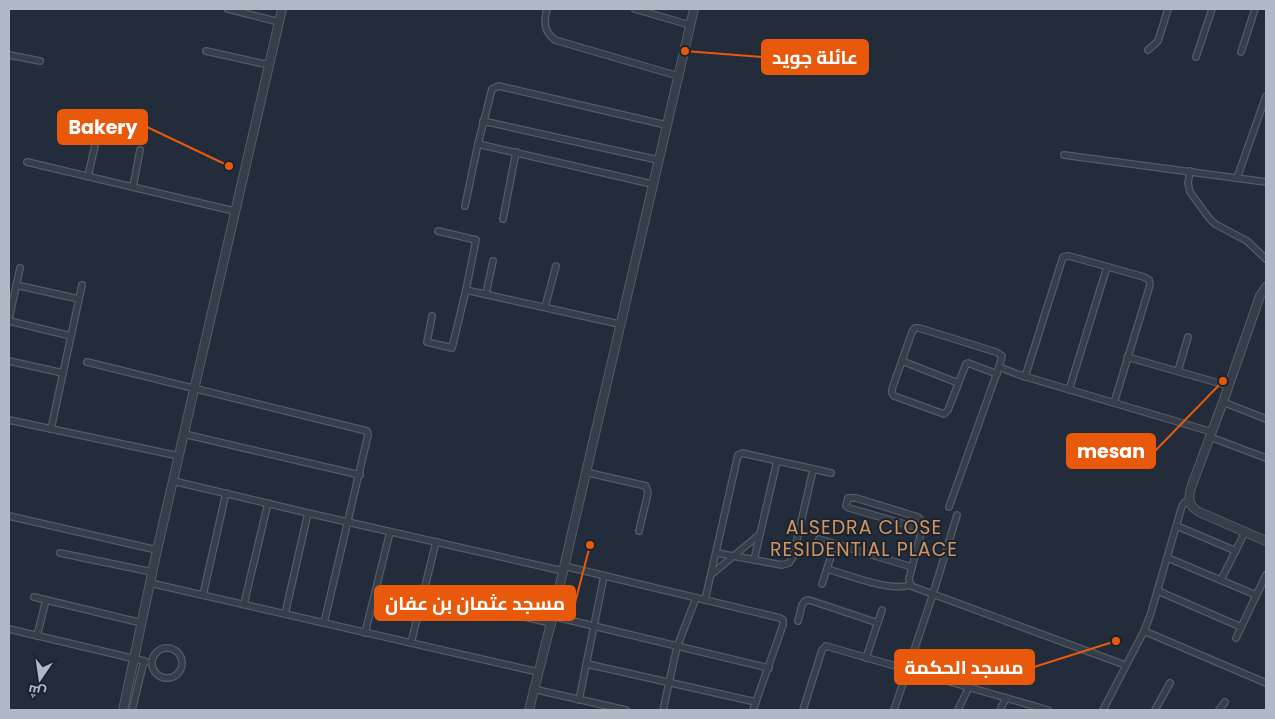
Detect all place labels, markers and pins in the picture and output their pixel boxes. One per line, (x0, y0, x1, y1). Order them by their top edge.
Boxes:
callout: عائلة جويد (762, 40, 868, 74)
callout: Bakery (58, 110, 147, 144)
callout: mesan (1067, 434, 1155, 468)
callout: مسجد عثمان بن عفان (375, 586, 575, 620)
callout: مسجد الحكمة (895, 650, 1034, 684)

